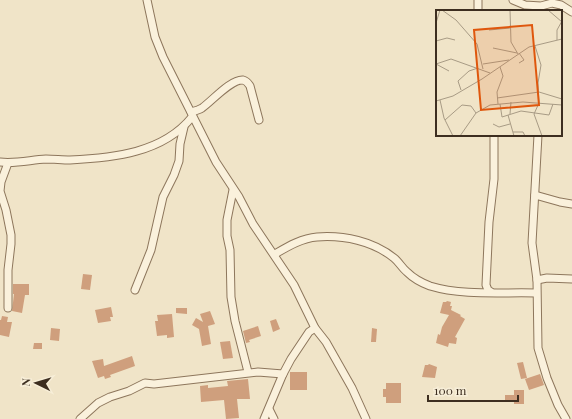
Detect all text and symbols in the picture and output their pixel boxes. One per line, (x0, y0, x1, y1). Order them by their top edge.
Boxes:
inset map (436, 10, 562, 136)
north arrow (16, 363, 56, 403)
text: N (18, 377, 33, 387)
scale bar (428, 377, 518, 403)
text: 100 m (434, 382, 467, 398)

